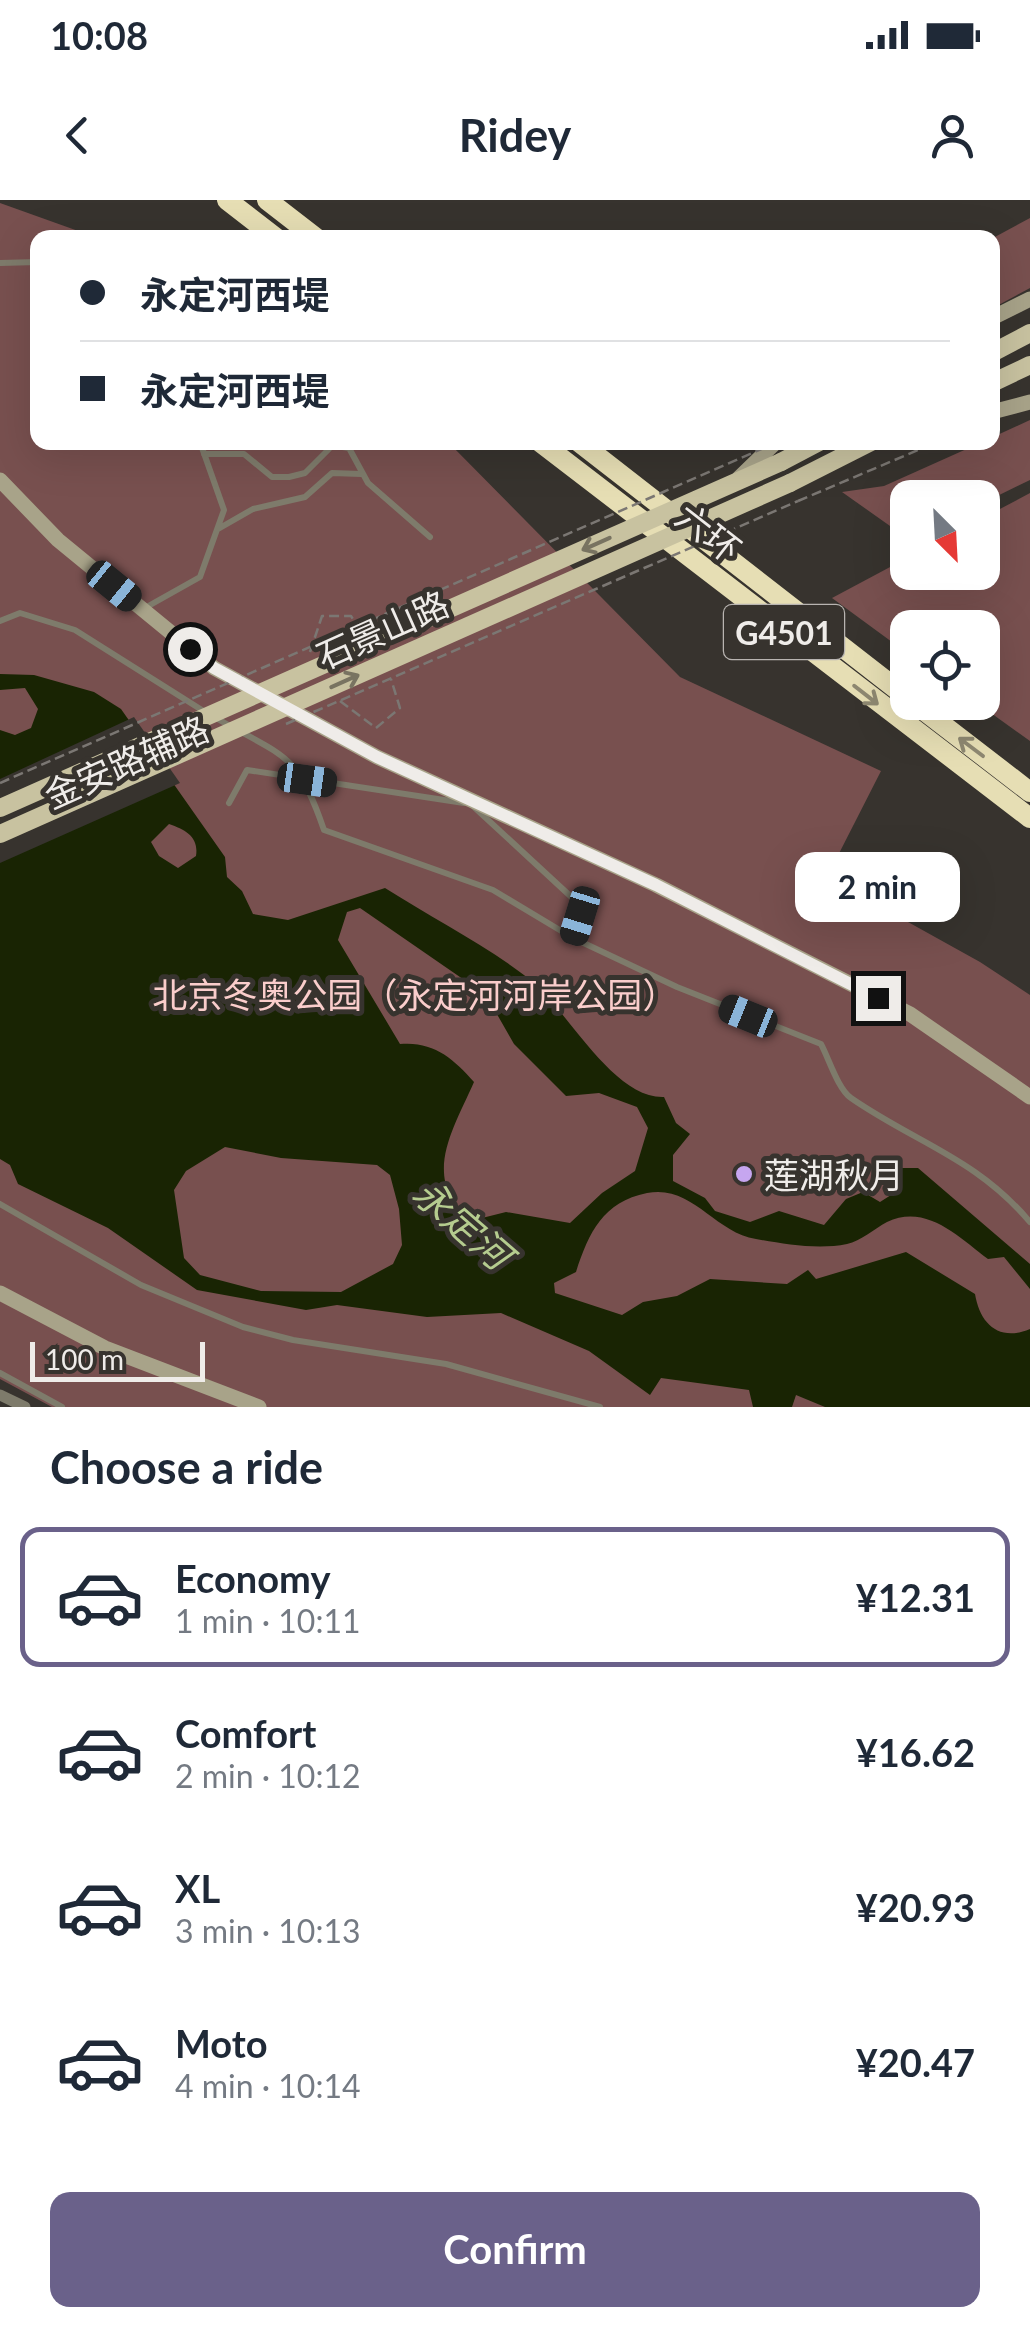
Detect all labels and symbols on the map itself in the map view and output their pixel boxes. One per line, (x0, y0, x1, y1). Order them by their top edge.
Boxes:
north arrow (890, 480, 1000, 590)
street label: 六环 (668, 494, 750, 570)
one-way arrow (581, 536, 612, 554)
car (81, 555, 147, 617)
street label: 石景山路 (310, 581, 454, 677)
road number: G4501 (724, 605, 844, 659)
route start (168, 627, 213, 672)
one-way arrow (329, 671, 360, 689)
one-way arrow (852, 684, 879, 705)
street label: 金安路辅路 (38, 706, 214, 816)
one-way arrow (958, 737, 985, 758)
car (275, 761, 339, 799)
callout: 2 min (796, 853, 960, 923)
car (557, 883, 603, 949)
park label: 北京冬奥公园（永定河河岸公园） (152, 973, 678, 1015)
route end (856, 976, 901, 1021)
car (715, 991, 781, 1041)
place label: 莲湖秋月 (764, 1153, 904, 1195)
marker: 莲湖秋月 (733, 1163, 755, 1185)
water label: 永定河 (405, 1168, 526, 1282)
scale bar (30, 1337, 205, 1382)

